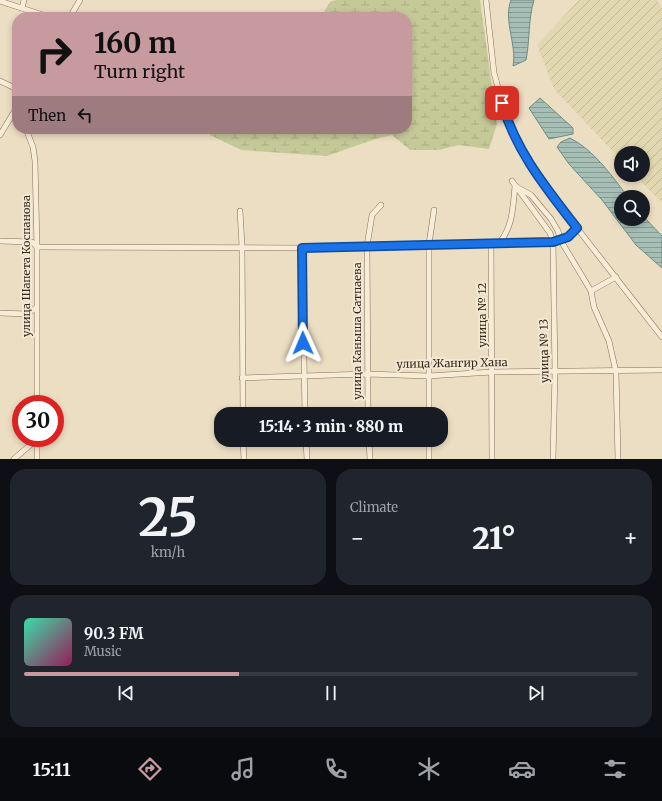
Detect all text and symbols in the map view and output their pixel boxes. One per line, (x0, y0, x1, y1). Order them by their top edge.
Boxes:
text: 160 m (94, 25, 176, 61)
icon: right (28, 28, 80, 80)
text: Turn right (94, 60, 185, 83)
pin (485, 86, 519, 120)
icon: arrive (491, 92, 513, 114)
icon: left (74, 104, 96, 126)
text: Then (28, 106, 66, 125)
map controls (614, 146, 650, 226)
button: sound (614, 146, 650, 182)
button: search (614, 190, 650, 226)
street label: улица Шапета Коспанова (19, 195, 33, 337)
street label: улица Каныша Сатпаева (350, 262, 364, 400)
street label: улица № 12 (475, 283, 489, 347)
street label: улица № 13 (536, 319, 552, 383)
position arrow (282, 322, 324, 364)
street label: улица Жангир Хана (396, 355, 508, 371)
speed limit sign: 30 (12, 395, 64, 447)
text: 15:14 · 3 min · 880 m (259, 417, 403, 436)
text: 25 (138, 485, 198, 550)
text: Climate (350, 499, 398, 516)
text: 21° (472, 519, 516, 557)
text: − (350, 524, 365, 552)
text: + (623, 524, 638, 552)
text: km/h (151, 544, 185, 561)
text: 90.3 FM (84, 624, 143, 643)
text: Music (84, 643, 122, 660)
icon: previous (115, 682, 137, 704)
icon: pause (320, 682, 342, 704)
icon: next (525, 682, 547, 704)
icon: directions (136, 755, 164, 783)
icon: music (229, 755, 257, 783)
icon: phone (322, 755, 350, 783)
icon: climate (415, 755, 443, 783)
icon: car (508, 755, 536, 783)
icon: filters (601, 755, 629, 783)
text: 15:11 (33, 758, 71, 781)

